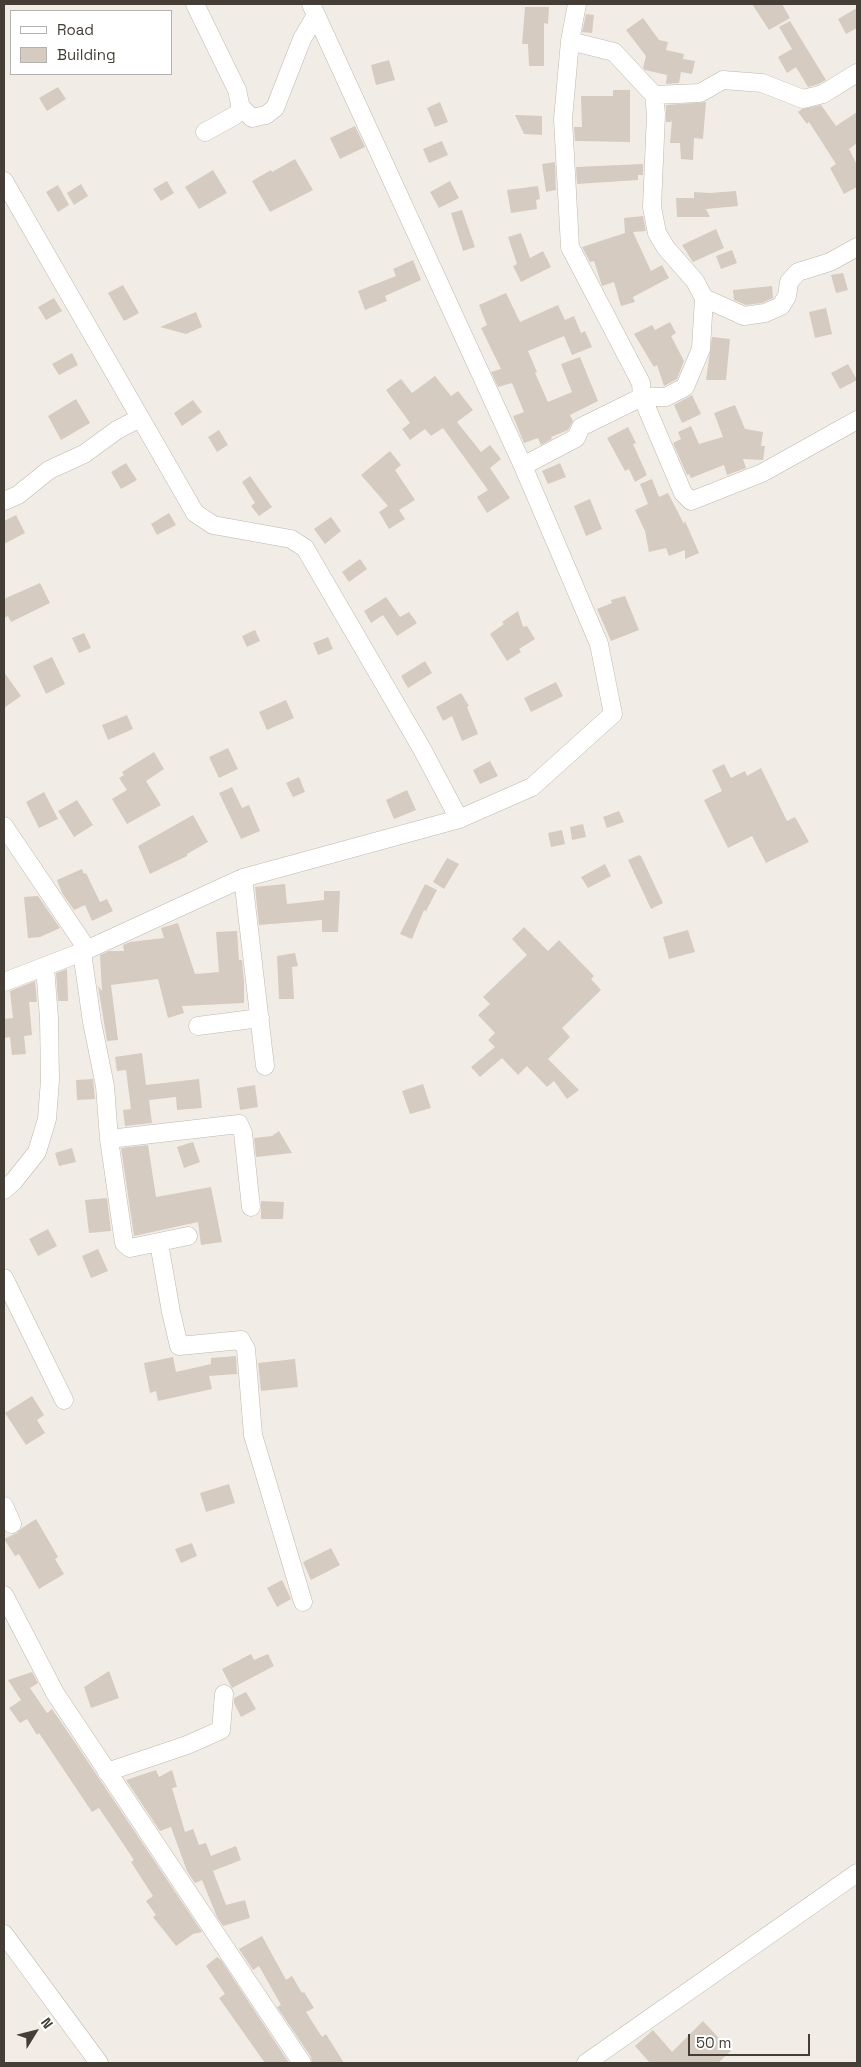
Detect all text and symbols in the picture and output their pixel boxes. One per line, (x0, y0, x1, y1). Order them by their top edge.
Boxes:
legend (10, 10, 172, 75)
text: Road (57, 20, 94, 39)
text: Building (57, 45, 116, 64)
north arrow (10, 2007, 60, 2057)
text: N (37, 2014, 57, 2032)
scale bar (691, 2024, 814, 2056)
text: 50 m (696, 2033, 731, 2052)

